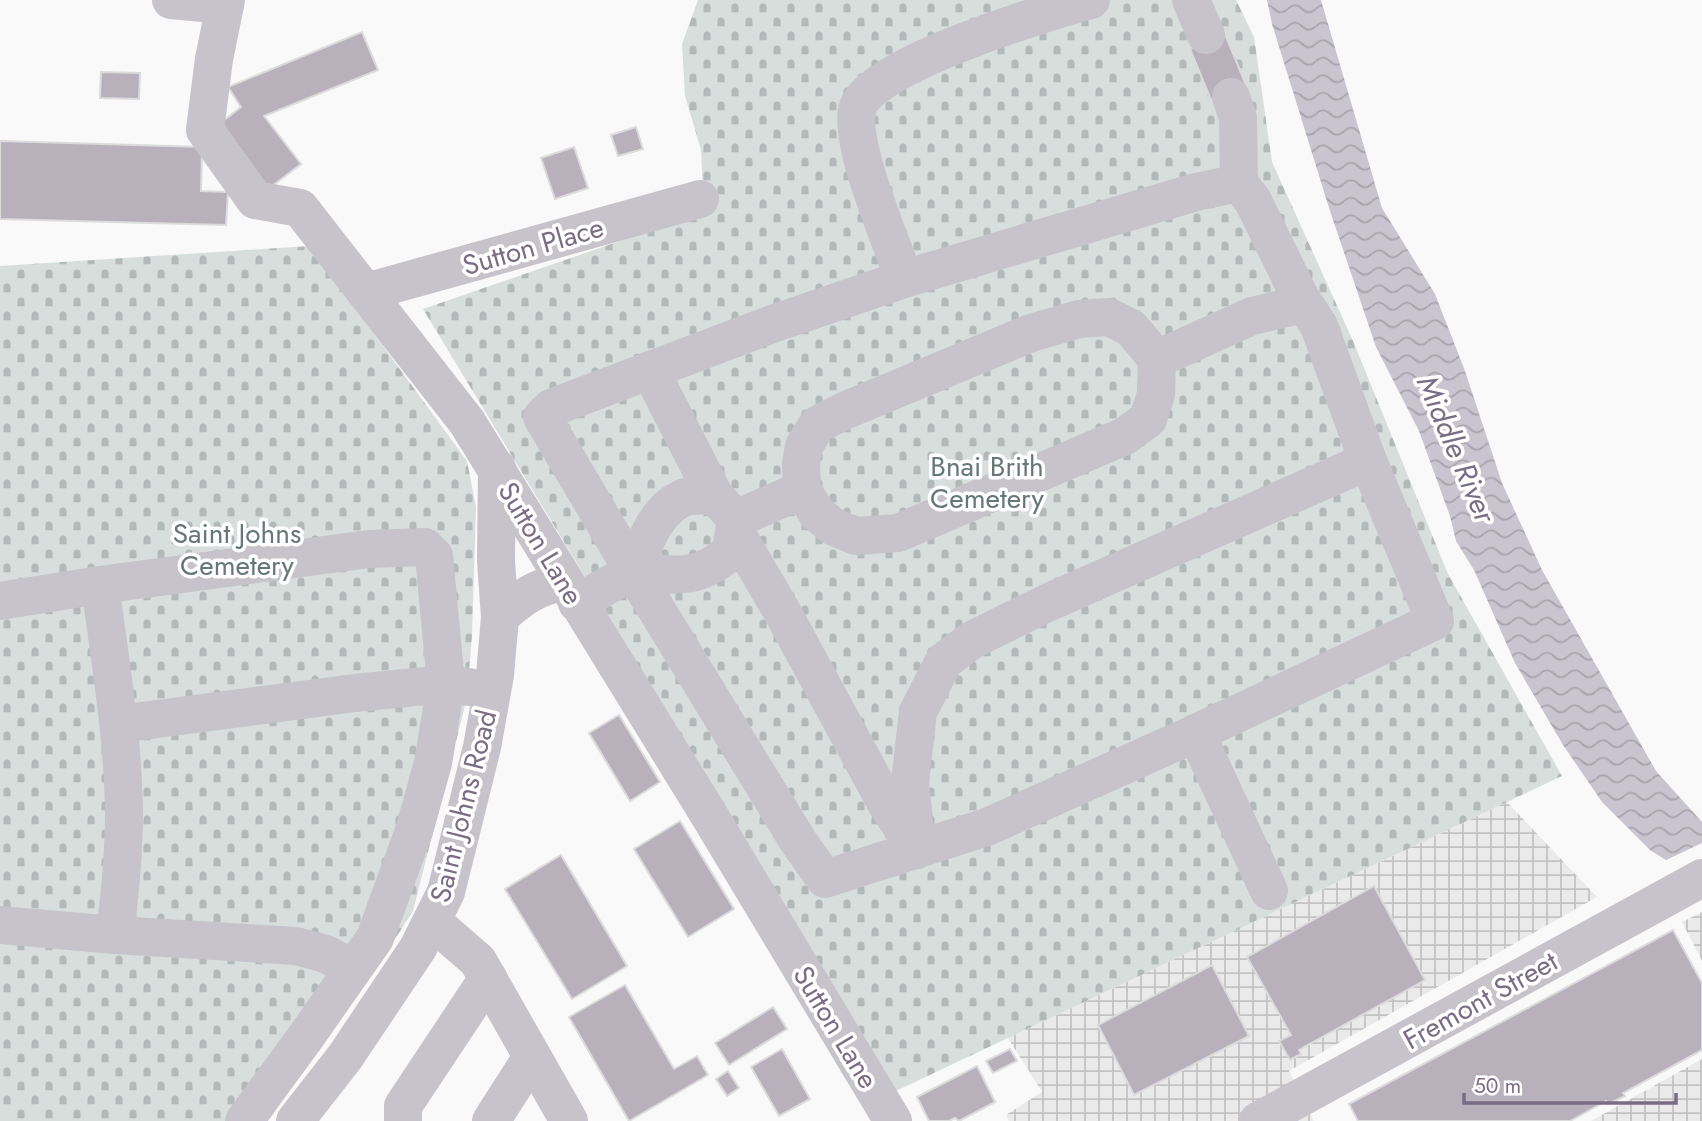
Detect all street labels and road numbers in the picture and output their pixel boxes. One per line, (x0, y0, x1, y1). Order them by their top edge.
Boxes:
street label: Sutton Place (458, 207, 608, 286)
street label: Sutton Lane (488, 474, 593, 613)
street label: Saint Johns Road (420, 705, 507, 907)
street label: Fremont Street (1396, 941, 1565, 1060)
street label: Sutton Lane (783, 958, 888, 1097)

